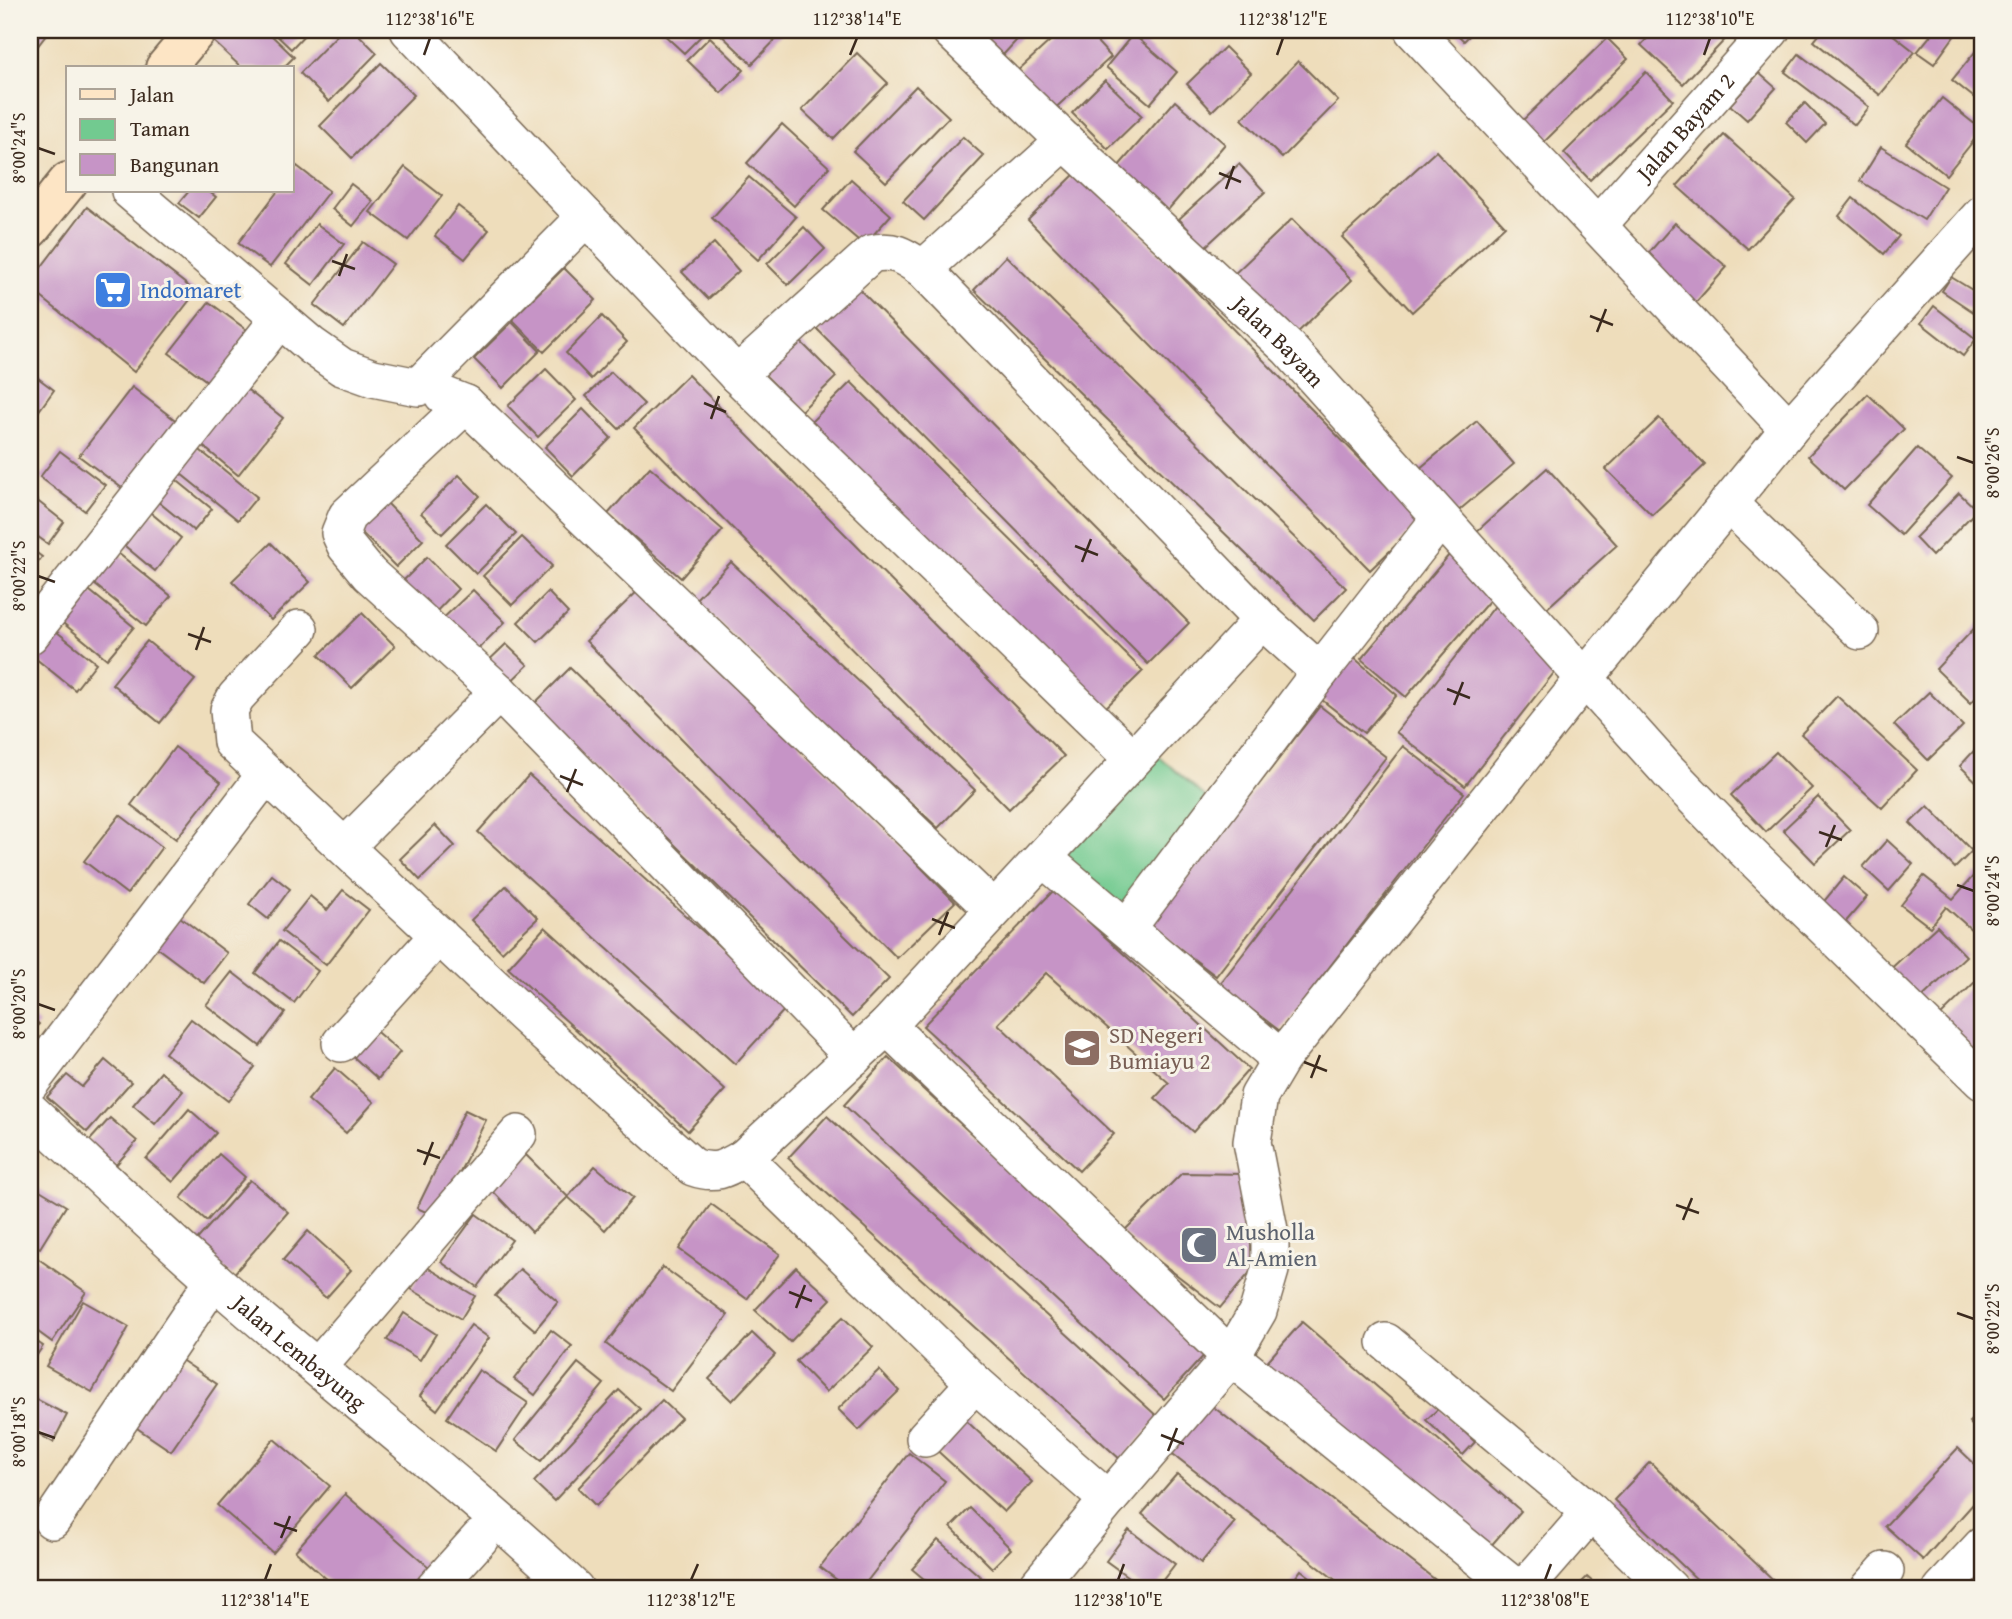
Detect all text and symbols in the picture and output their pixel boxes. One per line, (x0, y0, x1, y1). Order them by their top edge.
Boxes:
text: 112°38'16"E (386, 5, 474, 32)
text: 112°38'14"E (813, 5, 901, 32)
text: 112°38'12"E (1239, 5, 1327, 32)
text: 112°38'10"E (1666, 5, 1754, 32)
street label: Jalan Bayam 2 (1626, 65, 1742, 190)
legend (66, 66, 294, 192)
text: Jalan (127, 79, 174, 110)
text: 8°00'24"S (5, 112, 32, 184)
text: Taman (130, 113, 190, 144)
text: Bangunan (130, 149, 219, 180)
supermarket icon: Indomaret (92, 269, 134, 311)
place label: Indomaret (140, 273, 242, 306)
street label: Jalan Bayam (1223, 286, 1333, 395)
text: 8°00'26"S (1979, 427, 2006, 499)
text: 8°00'22"S (5, 540, 32, 612)
text: 8°00'24"S (1979, 855, 2006, 927)
text: 8°00'20"S (5, 968, 32, 1040)
place label: SD Negeri Bumiayu 2 (1109, 1018, 1211, 1077)
school or university icon: SD Negeri Bumiayu 2 (1061, 1027, 1103, 1069)
place label: Musholla Al-Amien (1226, 1215, 1317, 1274)
mosque icon: Musholla Al-Amien (1178, 1224, 1220, 1266)
text: 8°00'22"S (1979, 1283, 2006, 1355)
street label: Jalan Lembayung (224, 1285, 374, 1418)
text: 8°00'18"S (5, 1396, 32, 1468)
text: 112°38'14"E (221, 1586, 309, 1613)
text: 112°38'12"E (647, 1586, 735, 1613)
text: 112°38'10"E (1074, 1586, 1162, 1613)
text: 112°38'08"E (1501, 1586, 1589, 1613)

